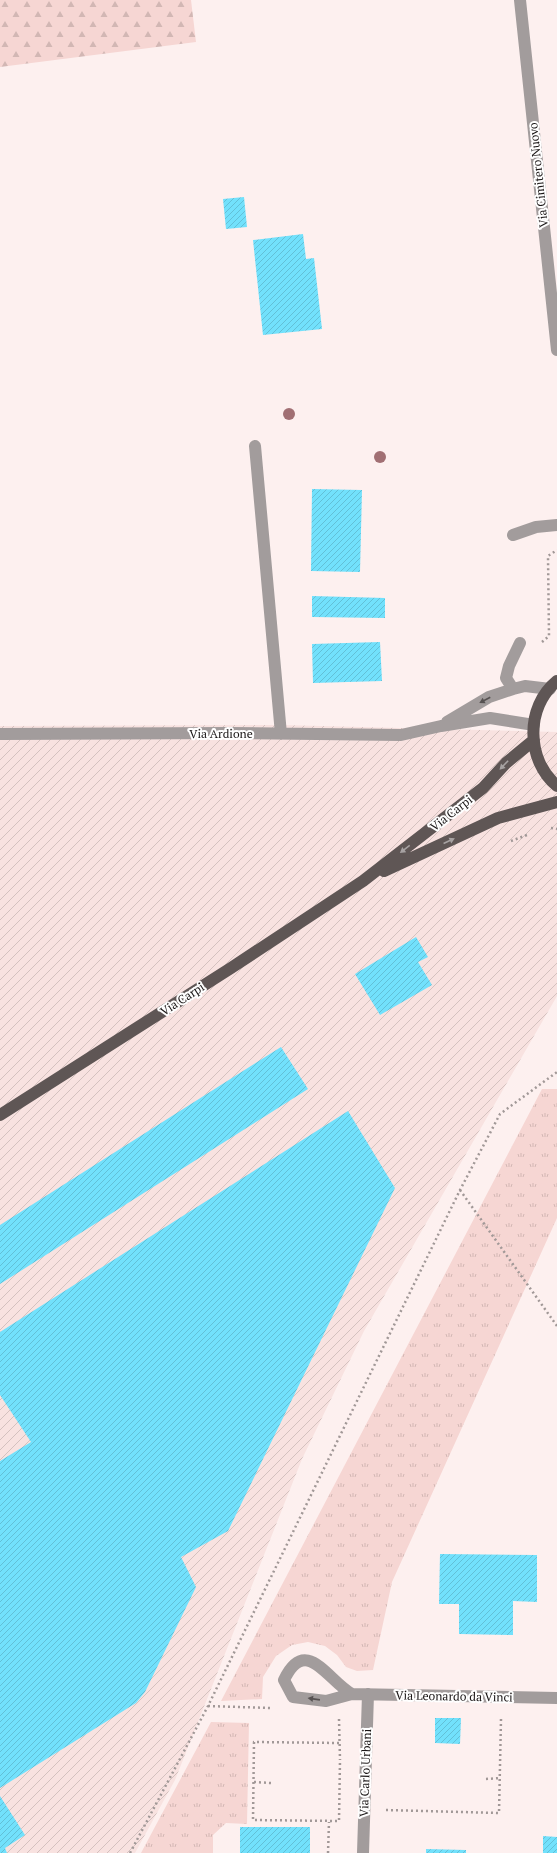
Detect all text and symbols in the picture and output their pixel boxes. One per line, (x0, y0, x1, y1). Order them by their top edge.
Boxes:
street label: Via Cimitero Nuovo (525, 121, 551, 228)
one-way arrow (480, 696, 491, 703)
street label: Via Ardione (189, 726, 253, 741)
one-way arrow (499, 760, 509, 770)
street label: Via Carpi (427, 792, 475, 834)
one-way arrow (444, 838, 455, 844)
one-way arrow (399, 845, 410, 853)
street label: Via Carpi (157, 979, 207, 1019)
street label: Via Leonardo da Vinci (395, 1687, 513, 1705)
one-way arrow (308, 1696, 320, 1703)
street label: Via Carlo Urbani (356, 1728, 374, 1817)

